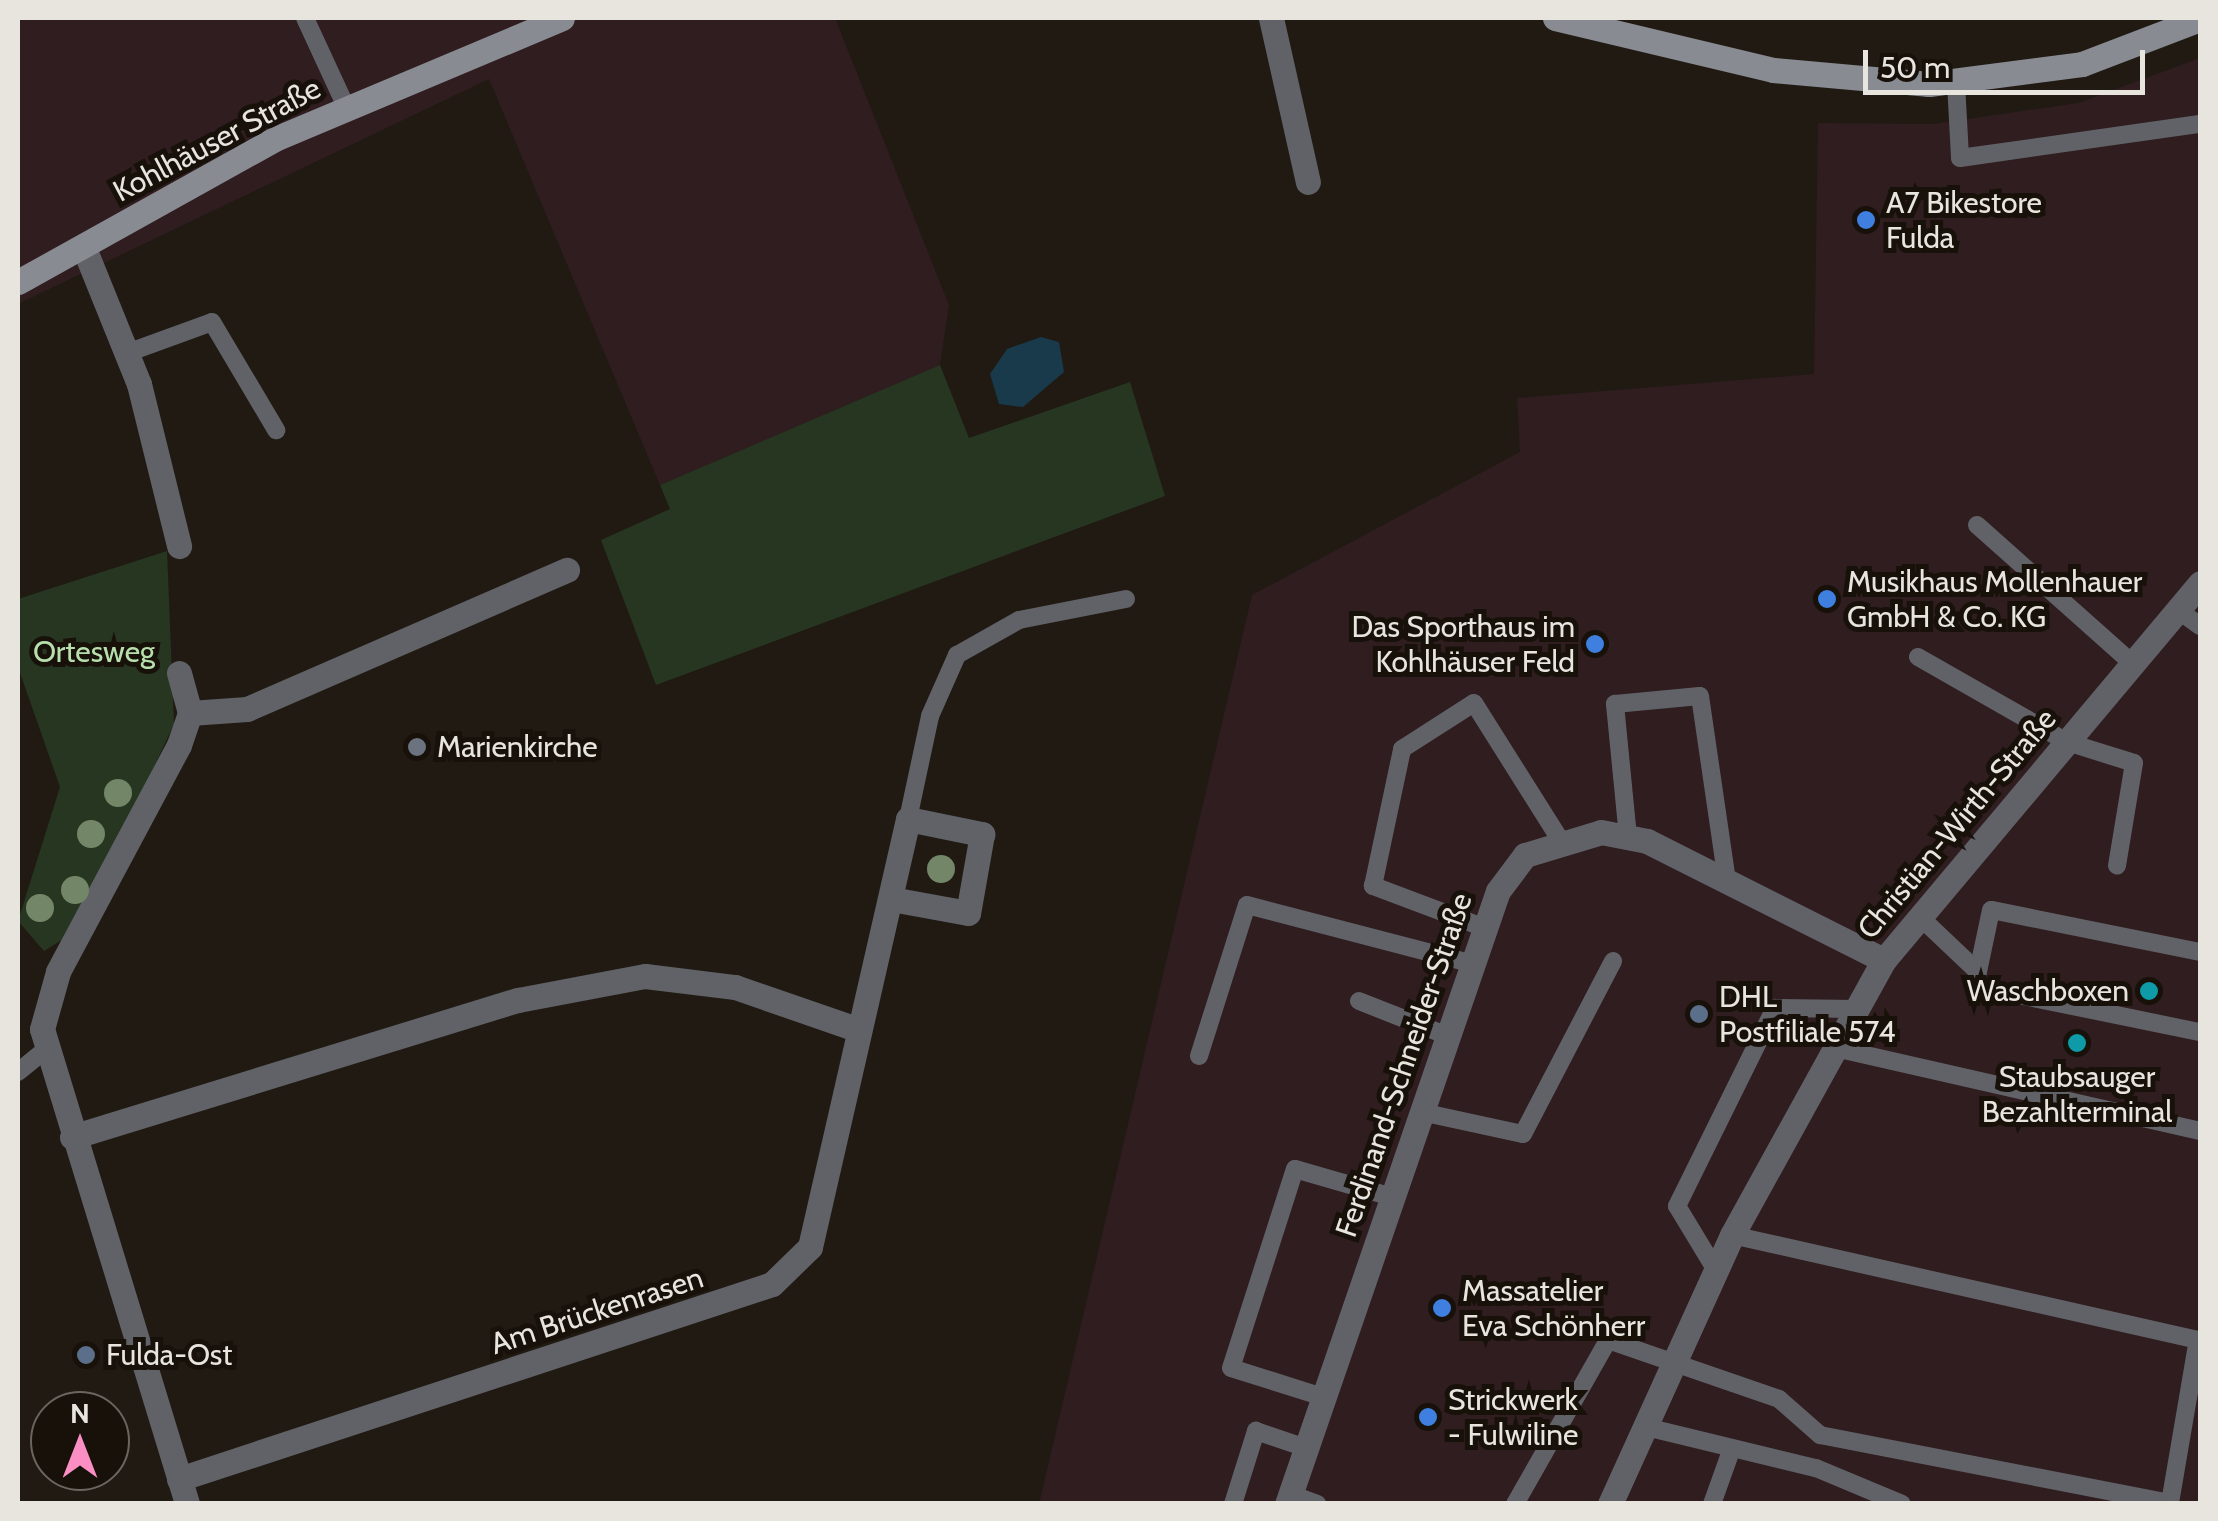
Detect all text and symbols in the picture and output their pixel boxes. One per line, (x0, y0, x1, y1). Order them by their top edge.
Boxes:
scale bar (1868, 30, 2150, 92)
text: 50 m (1880, 49, 1950, 86)
street label: Kohlhäuser Straße (107, 70, 327, 210)
place label: A7 Bikestore Fulda (1886, 185, 2042, 256)
marker: A7 Bikestore Fulda (1855, 209, 1877, 231)
place label: Musikhaus Mollenhauer GmbH & Co. KG (1847, 564, 2142, 634)
marker: Musikhaus Mollenhauer GmbH & Co. KG (1816, 588, 1838, 610)
place label: Das Sporthaus im Kohlhäuser Feld (1352, 609, 1575, 680)
marker: Das Sporthaus im Kohlhäuser Feld (1584, 633, 1606, 655)
park label: Ortesweg (33, 634, 155, 670)
street label: Christian-Wirth-Straße (1850, 702, 2064, 946)
place label: Marienkirche (437, 729, 598, 765)
marker: Marienkirche (406, 736, 428, 758)
street label: Ferdinand-Schneider-Straße (1328, 888, 1480, 1242)
place label: Waschboxen (1967, 973, 2129, 1009)
place label: DHL Postfiliale 574 (1719, 979, 1896, 1050)
marker: Waschboxen (2138, 980, 2160, 1002)
marker: DHL Postfiliale 574 (1688, 1003, 1710, 1025)
marker: Staubsauger Bezahlterminal (2066, 1032, 2088, 1054)
place label: Staubsauger Bezahlterminal (1982, 1059, 2172, 1130)
street label: Am Brückenrasen (486, 1260, 708, 1362)
place label: Massatelier Eva Schönherr (1462, 1273, 1645, 1344)
marker: Massatelier Eva Schönherr (1431, 1297, 1453, 1319)
place label: Fulda-Ost (106, 1337, 232, 1373)
marker: Fulda-Ost (75, 1344, 97, 1366)
place label: Strickwerk - Fulwiline (1448, 1382, 1578, 1452)
north arrow (30, 1391, 130, 1491)
text: N (70, 1396, 90, 1430)
marker: Strickwerk - Fulwiline (1417, 1406, 1439, 1428)

